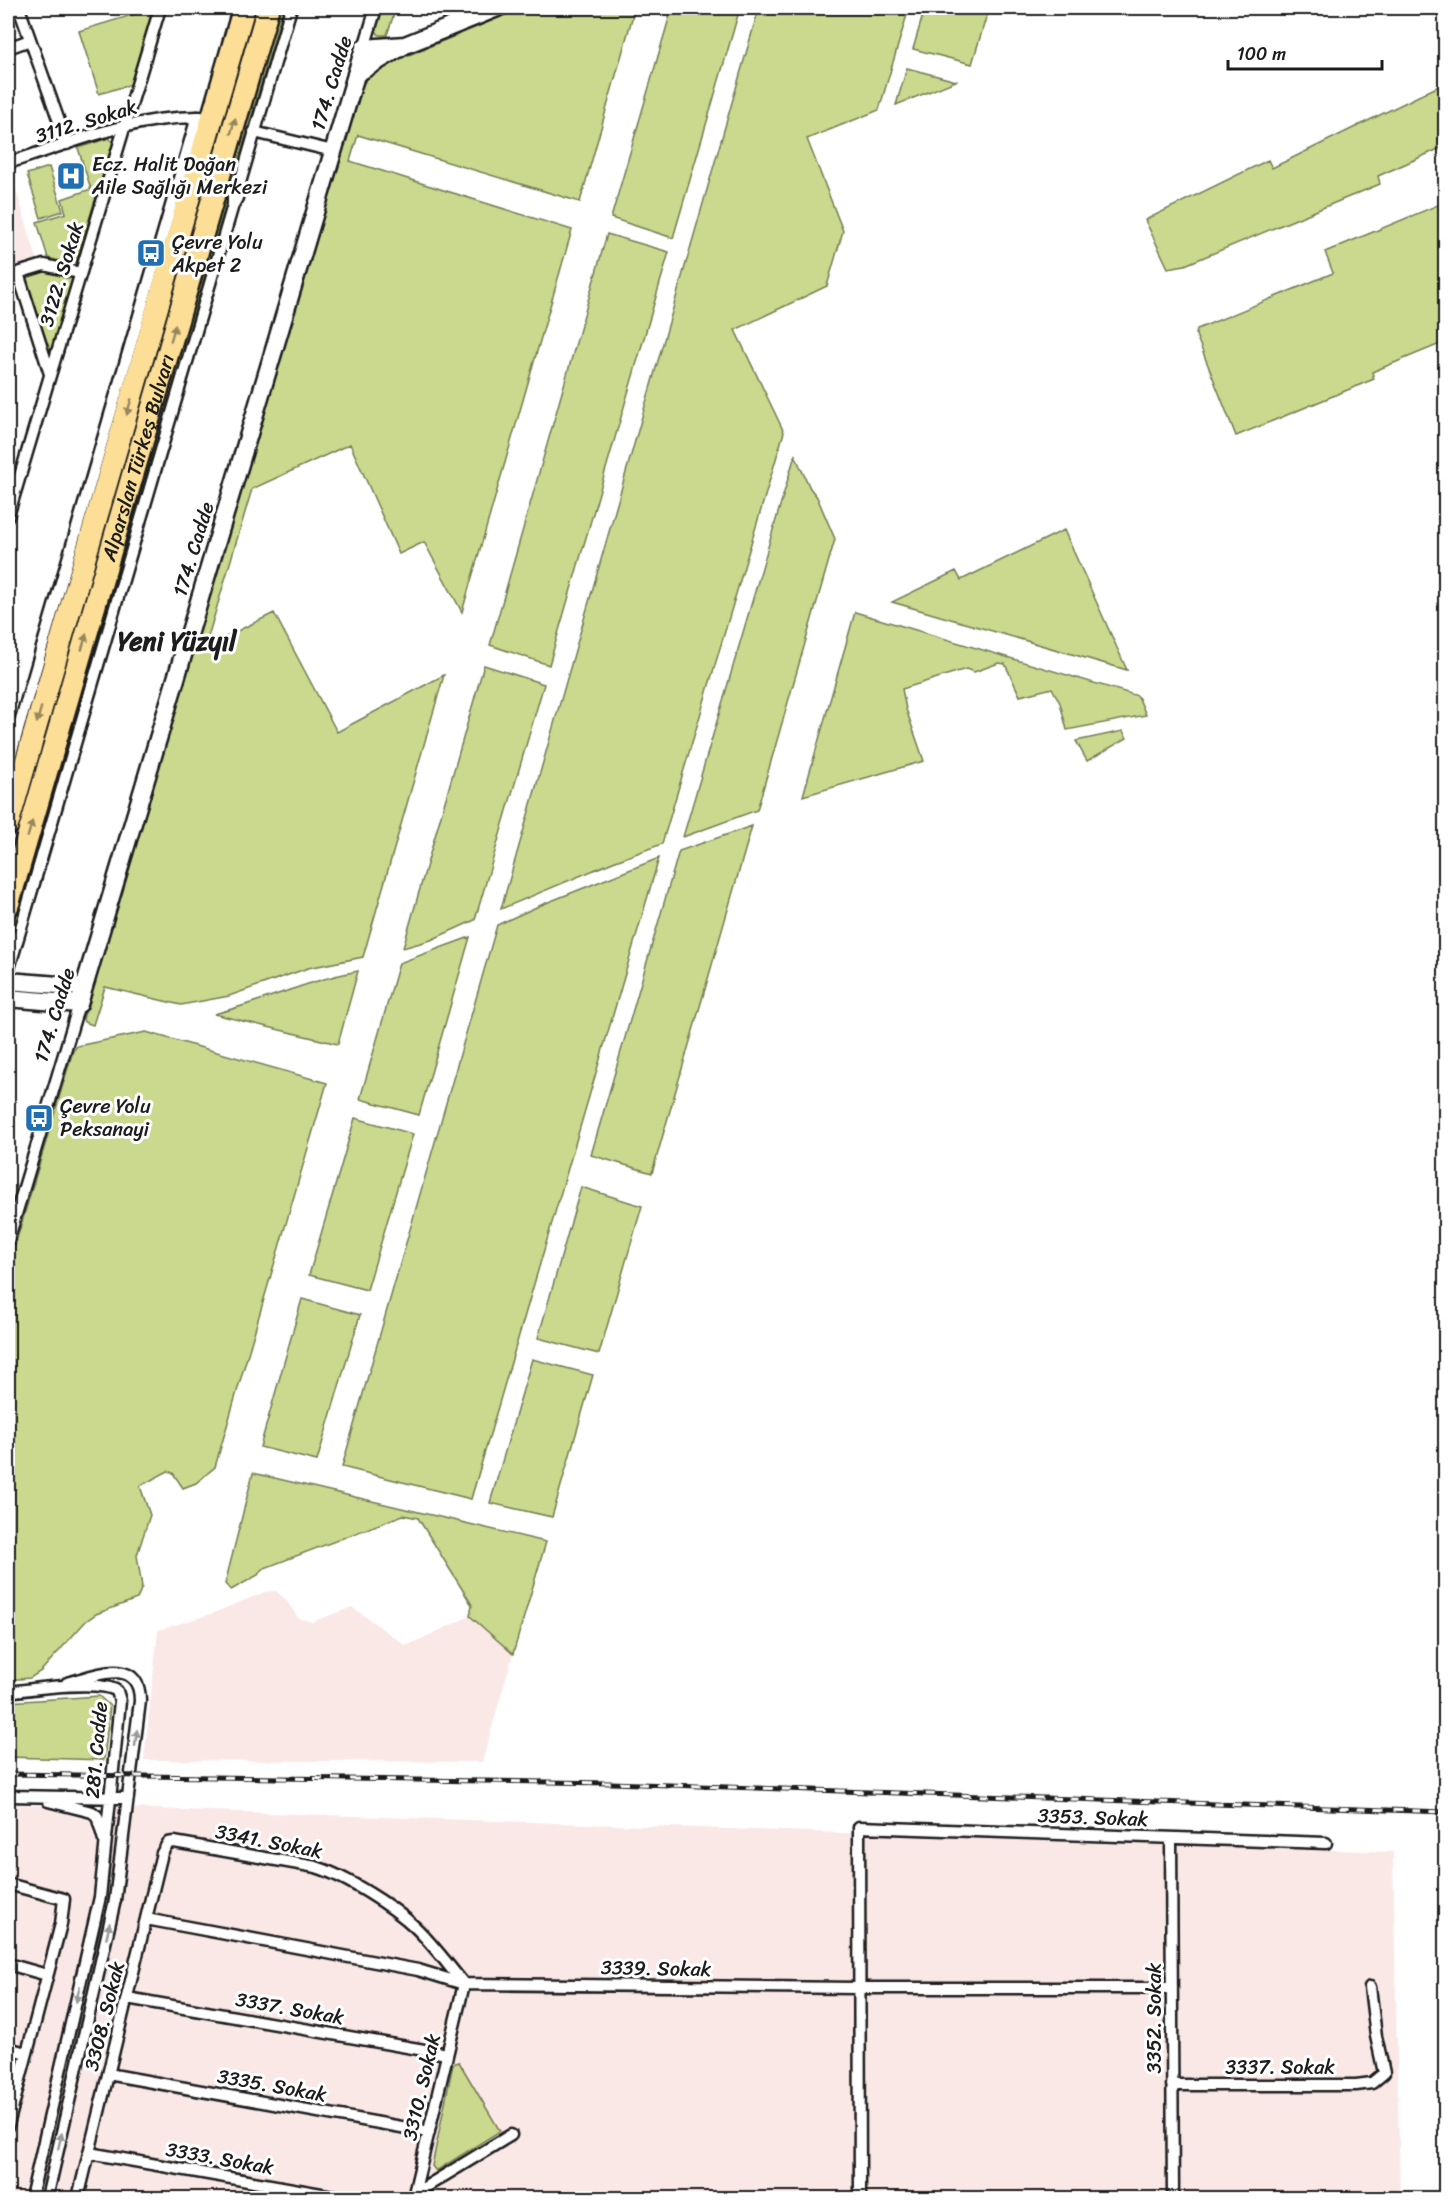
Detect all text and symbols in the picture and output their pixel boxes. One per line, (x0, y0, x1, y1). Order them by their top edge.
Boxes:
street label: 174. Cadde (300, 31, 362, 135)
scale bar (1228, 33, 1382, 71)
text: 100 m (1237, 38, 1286, 70)
street label: 3112. Sokak (31, 89, 142, 154)
one-way arrow (229, 117, 238, 135)
place label: Ecz. Halit Doğan Aile Sağlığı Merkezi (91, 147, 268, 205)
hospital icon: Ecz. Halit Doğan Aile Sağlığı Merkezi (55, 160, 87, 192)
street label: 3122. Sokak (29, 217, 94, 331)
place label: Çevre Yolu Akpet 2 (171, 225, 263, 283)
bus stop icon: Çevre Yolu Akpet 2 (135, 237, 167, 269)
one-way arrow (169, 324, 178, 342)
street label: Alparslan Türkeş Bulvarı (91, 350, 185, 566)
one-way arrow (124, 398, 133, 416)
street label: 174. Cadde (162, 497, 224, 601)
district label: Yeni Yüzyıl (118, 618, 238, 664)
one-way arrow (80, 633, 89, 651)
one-way arrow (34, 706, 43, 724)
one-way arrow (26, 820, 35, 838)
street label: 174. Cadde (23, 963, 85, 1067)
place label: Çevre Yolu Peksanayi (60, 1089, 151, 1147)
bus stop icon: Çevre Yolu Peksanayi (23, 1102, 55, 1134)
street label: 281. Cadde (75, 1700, 118, 1800)
one-way arrow (131, 1728, 140, 1747)
street label: 3353. Sokak (1037, 1798, 1149, 1837)
street label: 3341. Sokak (212, 1814, 326, 1869)
one-way arrow (104, 1921, 113, 1940)
street label: 3339. Sokak (600, 1950, 712, 1987)
street label: 3308. Sokak (74, 1957, 135, 2075)
street label: 3352. Sokak (1137, 1962, 1172, 2073)
street label: 3337. Sokak (233, 1982, 347, 2035)
one-way arrow (73, 1985, 83, 2003)
street label: 3310. Sokak (392, 2030, 451, 2144)
street label: 3337. Sokak (1225, 2050, 1335, 2085)
street label: 3335. Sokak (215, 2059, 330, 2112)
one-way arrow (56, 2132, 65, 2151)
street label: 3333. Sokak (163, 2132, 277, 2185)

